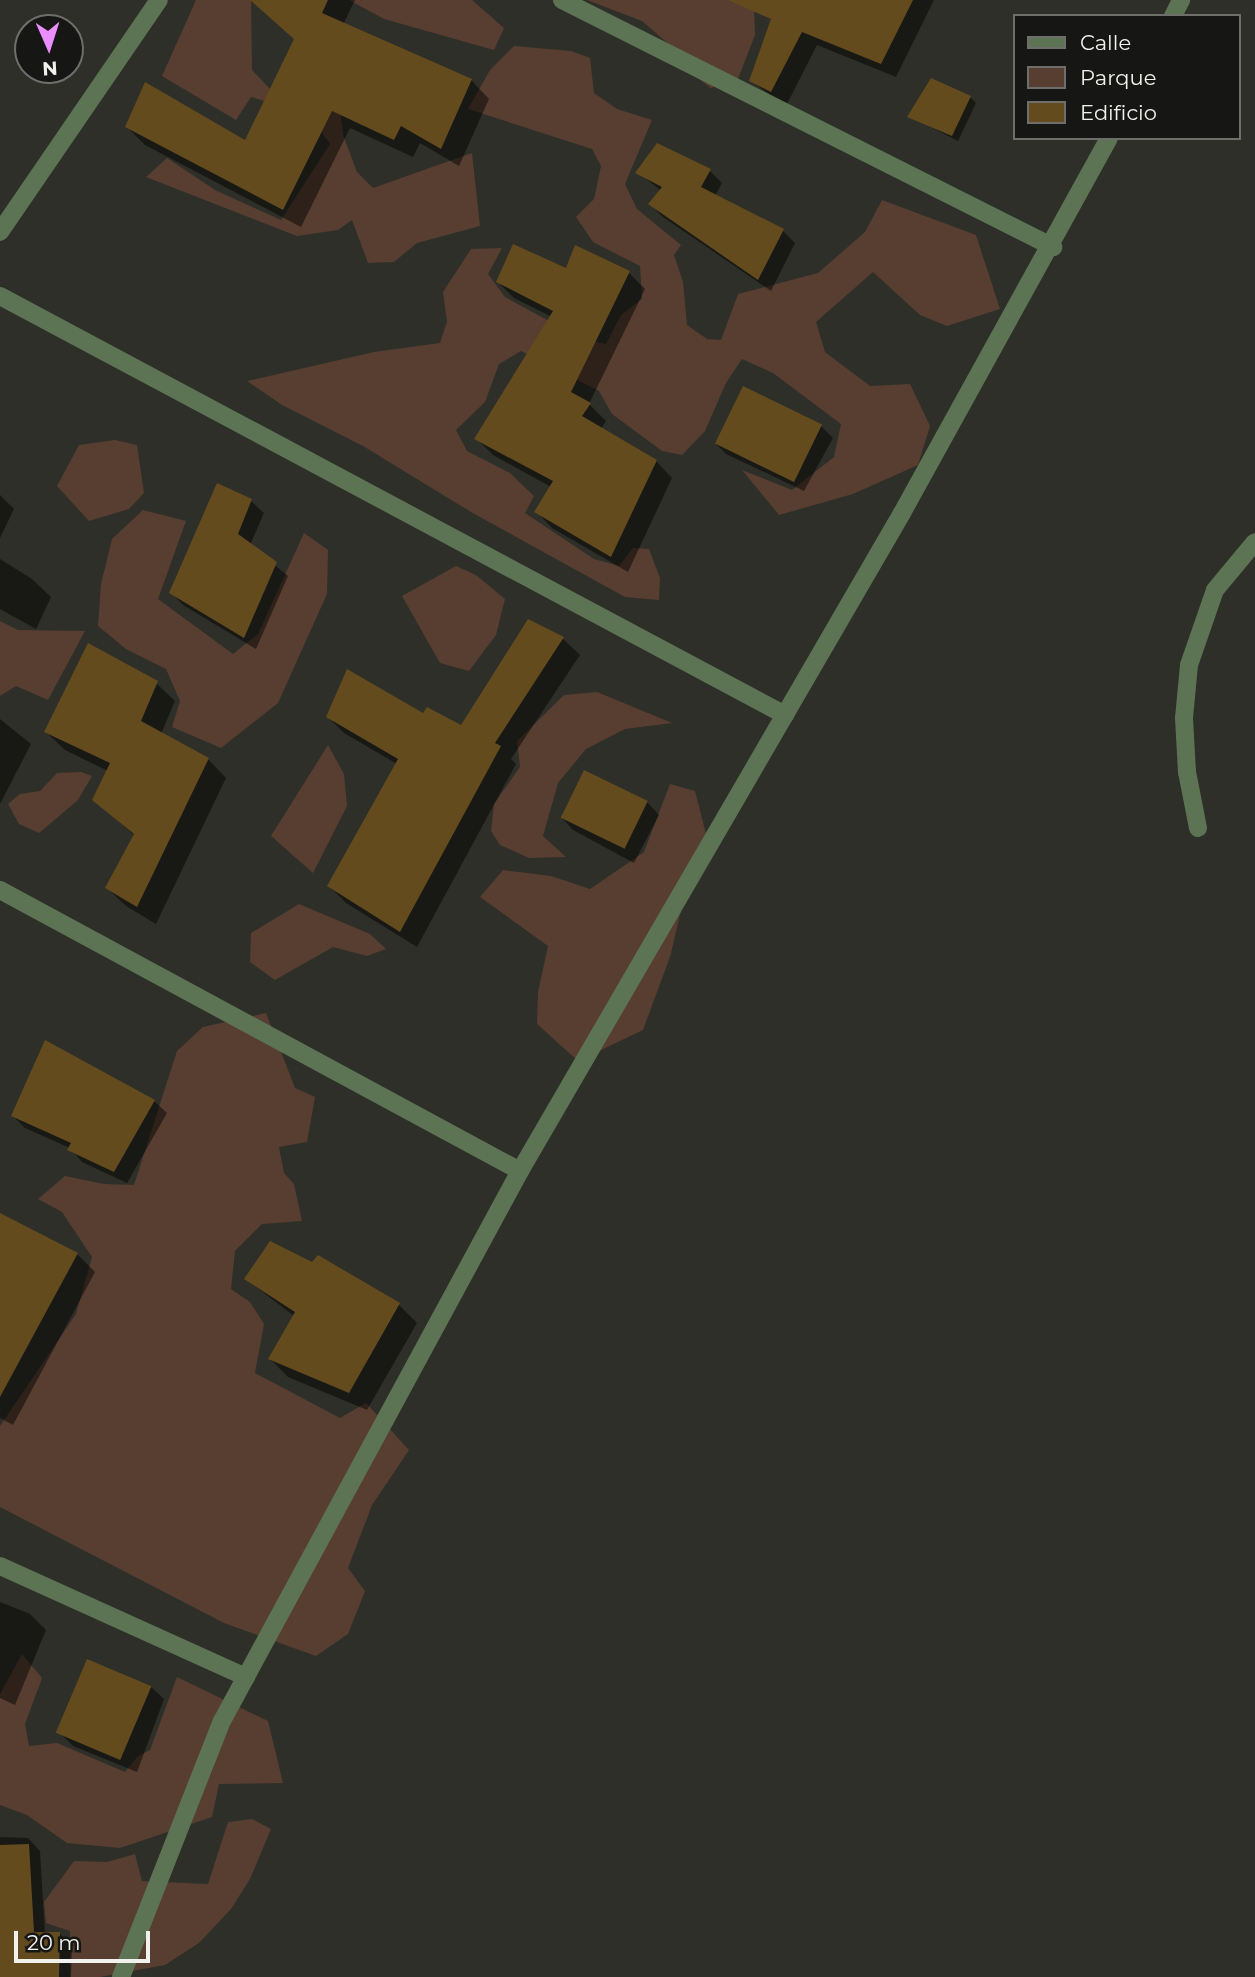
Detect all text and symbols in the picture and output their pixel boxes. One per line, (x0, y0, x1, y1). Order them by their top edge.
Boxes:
north arrow (14, 14, 84, 84)
legend (1014, 14, 1241, 140)
text: Calle (1080, 30, 1131, 55)
text: N (42, 57, 58, 80)
text: Parque (1080, 65, 1156, 90)
text: Edificio (1080, 100, 1157, 125)
scale bar (18, 1918, 154, 1962)
text: 20 m (27, 1930, 81, 1955)

